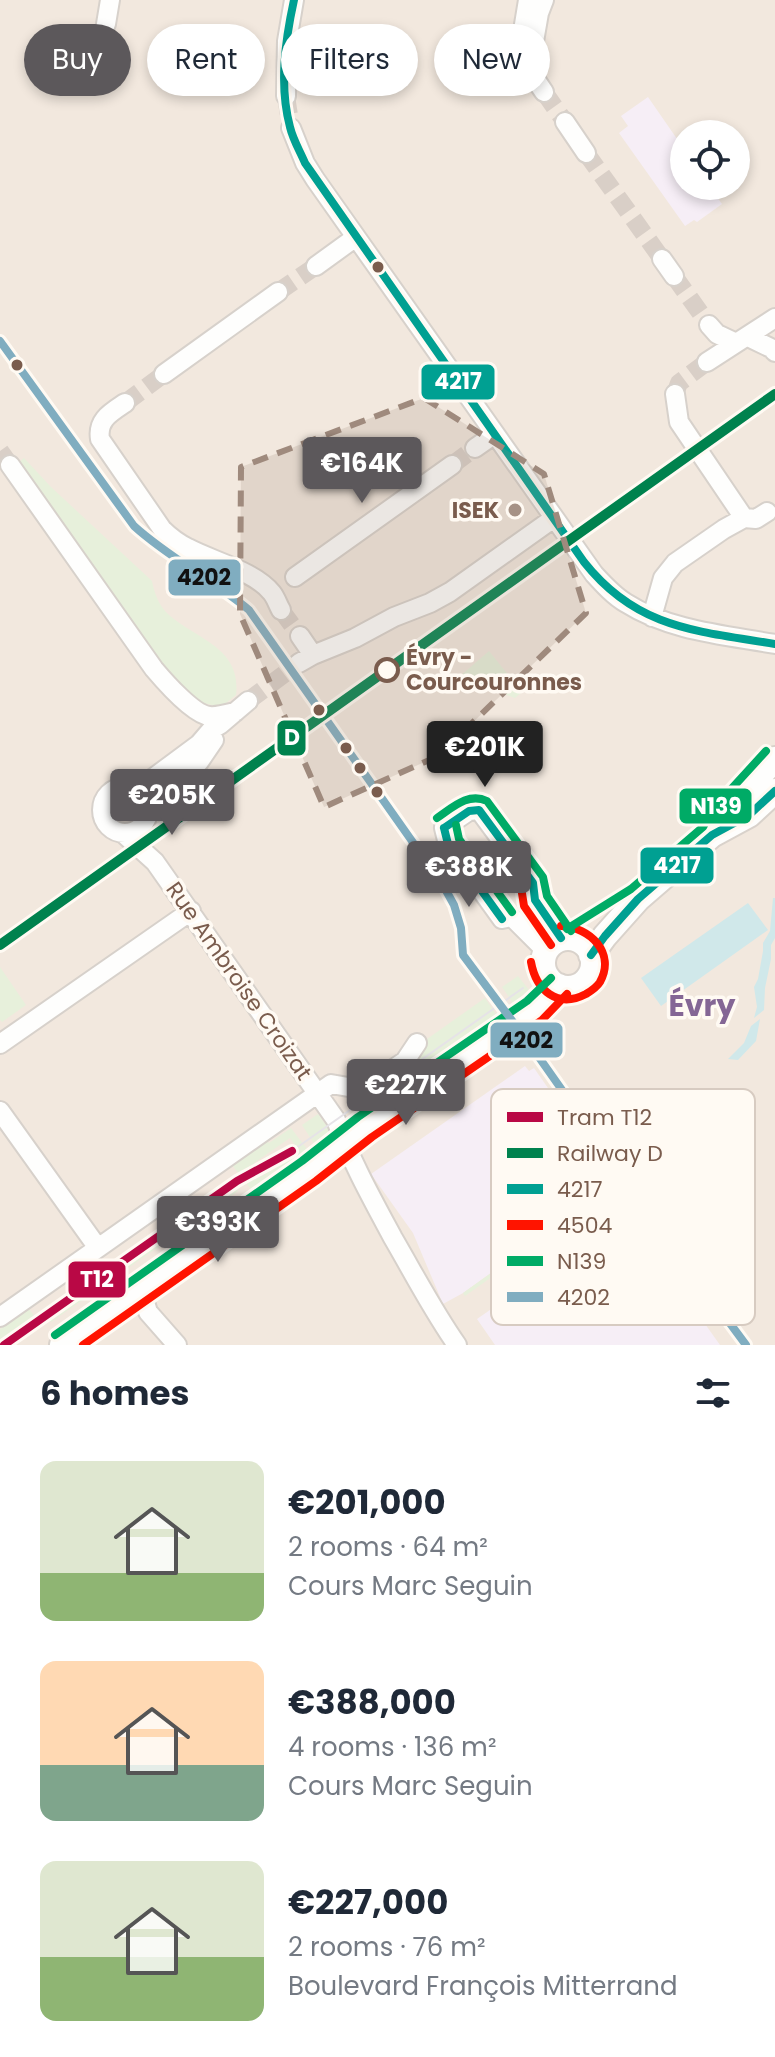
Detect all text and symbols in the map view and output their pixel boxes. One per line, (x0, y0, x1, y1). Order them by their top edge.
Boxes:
chip: Buy (24, 24, 131, 96)
chip: Rent (147, 24, 265, 96)
chip: Filters (281, 24, 418, 96)
chip: New (434, 24, 550, 96)
map controls (670, 120, 750, 200)
button: locate (670, 120, 750, 200)
unlabelled marker (370, 259, 386, 275)
unlabelled marker (9, 357, 25, 373)
line badge: 4217 (420, 363, 496, 401)
text: 4217 (434, 366, 482, 397)
pin: €164K (306, 437, 418, 505)
text: €164K (321, 445, 403, 481)
place label: ISEK (452, 495, 499, 526)
marker: ISEK (506, 501, 524, 519)
line badge: 4202 (167, 558, 242, 597)
text: 4202 (177, 562, 231, 593)
place label: Évry - Courcouronnes (406, 642, 582, 698)
marker: Évry - Courcouronnes (375, 658, 399, 682)
unlabelled marker (311, 702, 327, 718)
line badge: D (276, 719, 307, 757)
pin: €201K (429, 721, 541, 789)
text: D (284, 722, 300, 753)
text: €201K (445, 729, 525, 765)
unlabelled marker (338, 740, 354, 756)
unlabelled marker (352, 760, 368, 776)
pin: €205K (116, 769, 228, 837)
text: €205K (128, 777, 216, 813)
unlabelled marker (369, 784, 385, 800)
line badge: N139 (678, 787, 753, 825)
text: N139 (690, 791, 742, 822)
pin: €388K (413, 841, 525, 909)
line badge: 4217 (639, 846, 715, 885)
text: €388K (425, 849, 513, 885)
text: 4217 (653, 850, 701, 881)
street label: Rue Ambroise Croizat (159, 876, 319, 1086)
district label: Évry (669, 984, 735, 1027)
line badge: 4202 (489, 1021, 564, 1059)
text: 4202 (499, 1025, 553, 1056)
pin: €227K (350, 1059, 462, 1127)
text: €227K (365, 1067, 447, 1103)
legend (491, 1089, 755, 1325)
text: Tram T12 (557, 1102, 652, 1133)
text: Railway D (557, 1138, 663, 1169)
text: 4217 (557, 1174, 603, 1205)
pin: €393K (162, 1196, 274, 1264)
text: €393K (175, 1204, 261, 1240)
text: 4504 (557, 1210, 612, 1241)
text: N139 (557, 1246, 606, 1277)
line badge: T12 (67, 1260, 127, 1299)
text: T12 (80, 1264, 114, 1295)
text: 4202 (557, 1282, 610, 1313)
text: 6 homes (40, 1369, 189, 1417)
icon: filters (691, 1371, 735, 1415)
text: €201,000 (288, 1478, 446, 1526)
icon: home (104, 1493, 200, 1589)
text: 2 rooms · 64 m² (288, 1529, 488, 1565)
text: Cours Marc Seguin (288, 1568, 533, 1604)
text: €388,000 (288, 1678, 456, 1726)
icon: home (104, 1693, 200, 1789)
text: 4 rooms · 136 m² (288, 1729, 496, 1765)
text: Cours Marc Seguin (288, 1768, 533, 1804)
text: €227,000 (288, 1878, 448, 1926)
icon: home (104, 1893, 200, 1989)
text: 2 rooms · 76 m² (288, 1929, 486, 1965)
text: Boulevard François Mitterrand (288, 1968, 677, 2004)

